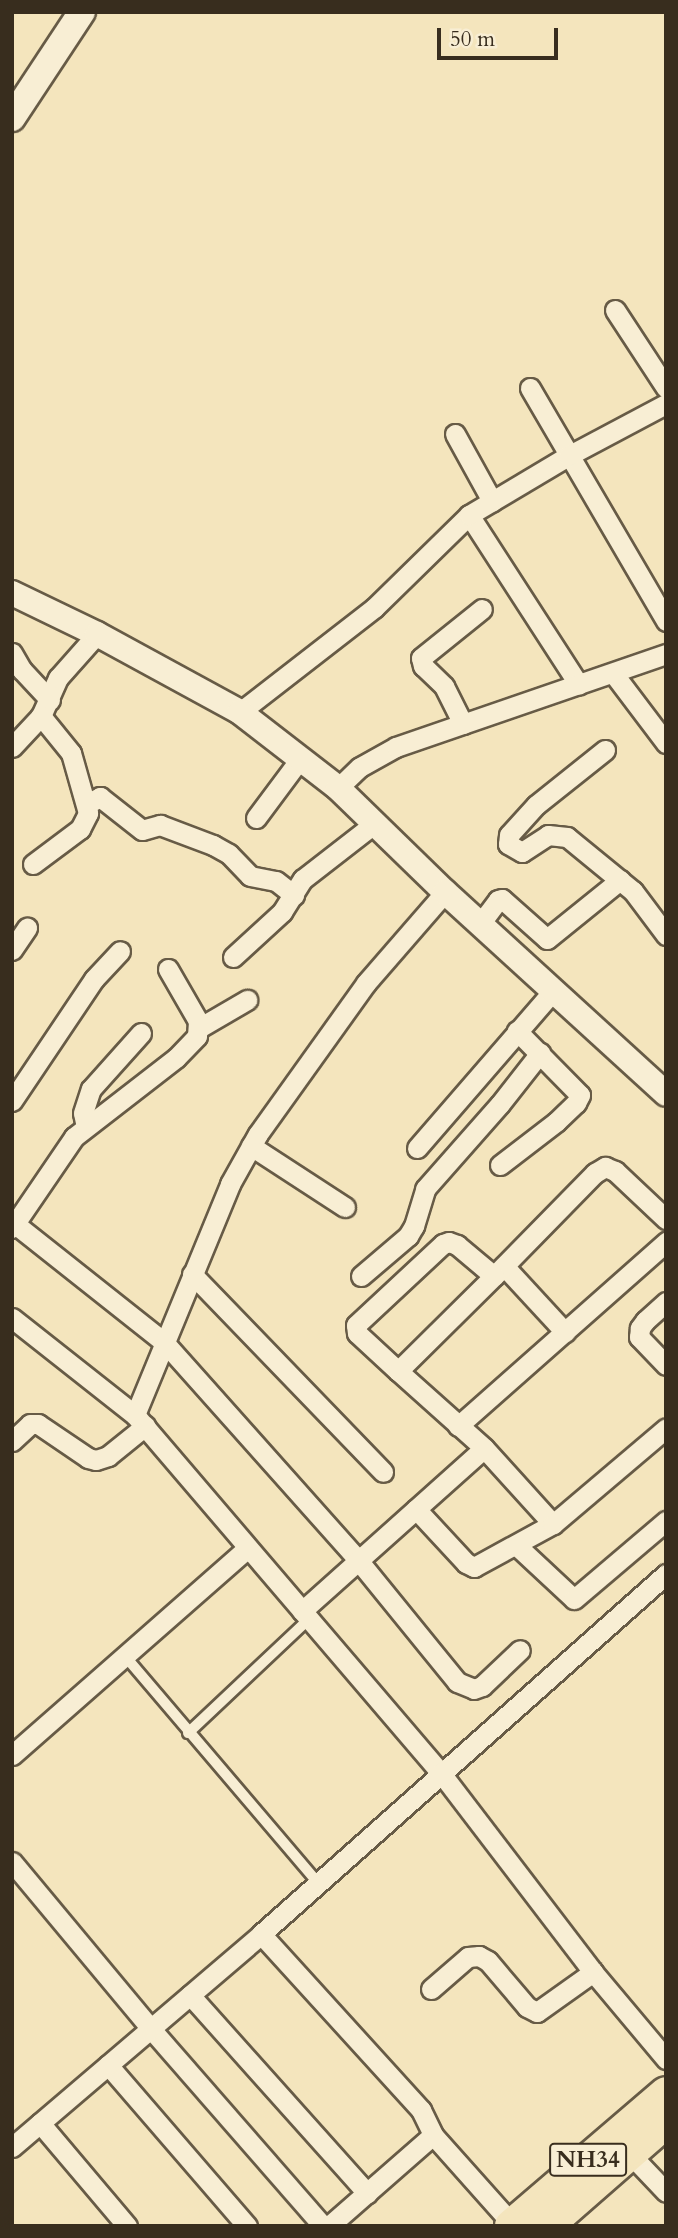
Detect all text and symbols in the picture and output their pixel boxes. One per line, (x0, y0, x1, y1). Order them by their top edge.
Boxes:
scale bar (440, 14, 561, 58)
text: 50 m (450, 25, 495, 54)
road number: NH34 (548, 2140, 628, 2180)

